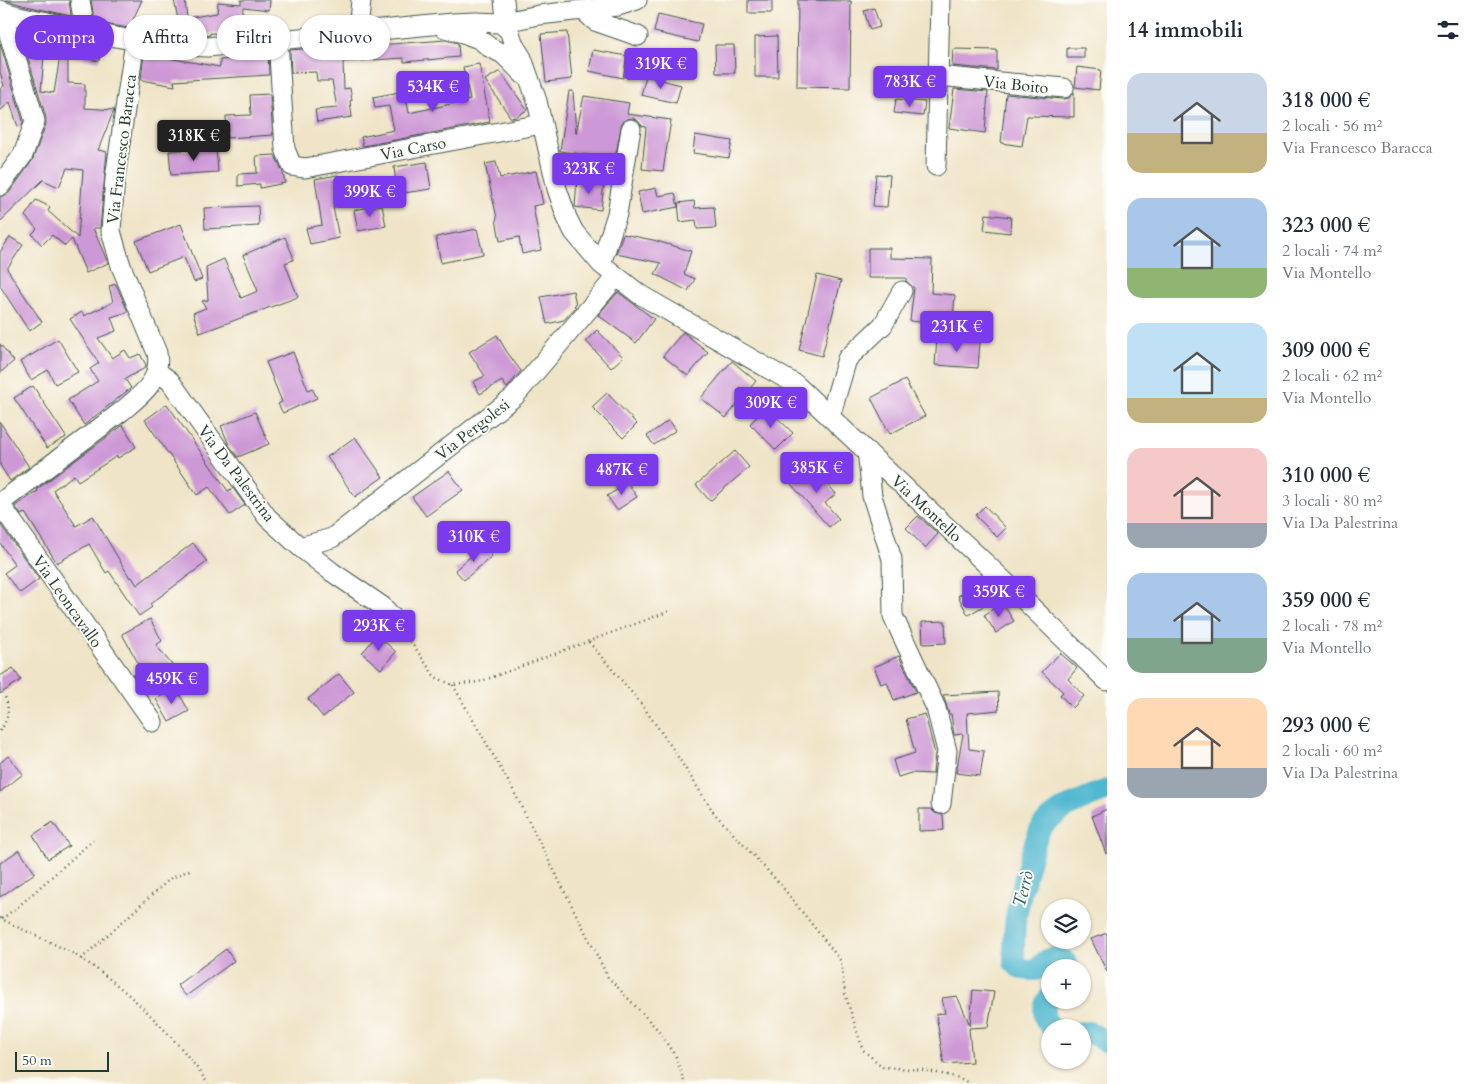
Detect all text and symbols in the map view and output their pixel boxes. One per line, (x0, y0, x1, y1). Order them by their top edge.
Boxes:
chip: Compra (15, 15, 114, 60)
chip: Affitta (124, 15, 207, 60)
chip: Filtri (217, 15, 290, 60)
chip: Nuovo (300, 15, 390, 60)
text: 14 immobili (1127, 16, 1243, 45)
icon: filters (1434, 16, 1462, 44)
pin: 319K € (620, 48, 702, 90)
text: 319K € (635, 53, 687, 75)
pin: 783K € (869, 66, 951, 108)
pin: 534K € (392, 70, 474, 113)
text: 783K € (884, 71, 936, 93)
street label: Via Boito (982, 71, 1050, 99)
street label: Via Francesco Baracca (102, 73, 142, 225)
text: 534K € (407, 76, 459, 98)
text: 318 000 € (1282, 86, 1370, 115)
icon: home (1167, 93, 1227, 153)
text: 2 locali · 56 m² (1282, 115, 1382, 137)
pin: 318K € (153, 120, 235, 162)
text: 318K € (168, 125, 220, 147)
street label: Via Carso (378, 132, 448, 166)
text: Via Francesco Baracca (1282, 137, 1433, 159)
pin: 323K € (548, 152, 630, 195)
text: 323K € (563, 158, 615, 180)
pin: 399K € (329, 176, 411, 218)
text: 399K € (344, 181, 396, 203)
text: 323 000 € (1282, 211, 1370, 240)
icon: home (1167, 218, 1227, 278)
text: 2 locali · 74 m² (1282, 240, 1382, 262)
text: Via Montello (1282, 262, 1371, 284)
pin: 231K € (916, 310, 998, 353)
text: 231K € (931, 316, 983, 338)
text: 309 000 € (1282, 336, 1370, 365)
icon: home (1167, 343, 1227, 403)
text: 2 locali · 62 m² (1282, 365, 1382, 387)
pin: 309K € (730, 386, 812, 429)
text: Via Montello (1282, 387, 1371, 409)
text: 309K € (745, 392, 797, 414)
street label: Via Pergolesi (431, 393, 515, 466)
street label: Via Da Palestrina (192, 421, 280, 527)
pin: 385K € (776, 452, 858, 494)
pin: 487K € (581, 454, 663, 496)
text: 385K € (791, 457, 843, 479)
text: 487K € (596, 459, 648, 481)
text: 310 000 € (1282, 461, 1370, 490)
icon: home (1167, 468, 1227, 528)
street label: Via Montello (886, 470, 967, 547)
text: 3 locali · 80 m² (1282, 490, 1382, 512)
text: Via Da Palestrina (1282, 512, 1398, 534)
pin: 310K € (433, 520, 515, 563)
text: 310K € (448, 526, 500, 548)
street label: Via Leoncavallo (27, 551, 107, 652)
pin: 359K € (958, 576, 1040, 618)
text: 359K € (973, 581, 1025, 603)
text: 359 000 € (1282, 586, 1370, 615)
icon: home (1167, 593, 1227, 653)
pin: 293K € (338, 610, 420, 652)
text: 293K € (353, 615, 405, 637)
text: 2 locali · 78 m² (1282, 615, 1382, 637)
text: Via Montello (1282, 637, 1371, 659)
pin: 459K € (131, 662, 213, 705)
text: 459K € (146, 668, 198, 690)
text: 293 000 € (1282, 711, 1370, 740)
icon: home (1167, 718, 1227, 778)
text: 2 locali · 60 m² (1282, 740, 1382, 762)
text: Via Da Palestrina (1282, 762, 1398, 784)
water label: Terrò (1007, 868, 1040, 910)
map controls (1041, 899, 1091, 1069)
button: layers (1041, 899, 1091, 949)
button: + (1041, 959, 1091, 1009)
button: − (1041, 1019, 1091, 1069)
scale bar (15, 1049, 109, 1072)
text: 50 m (22, 1051, 52, 1070)

